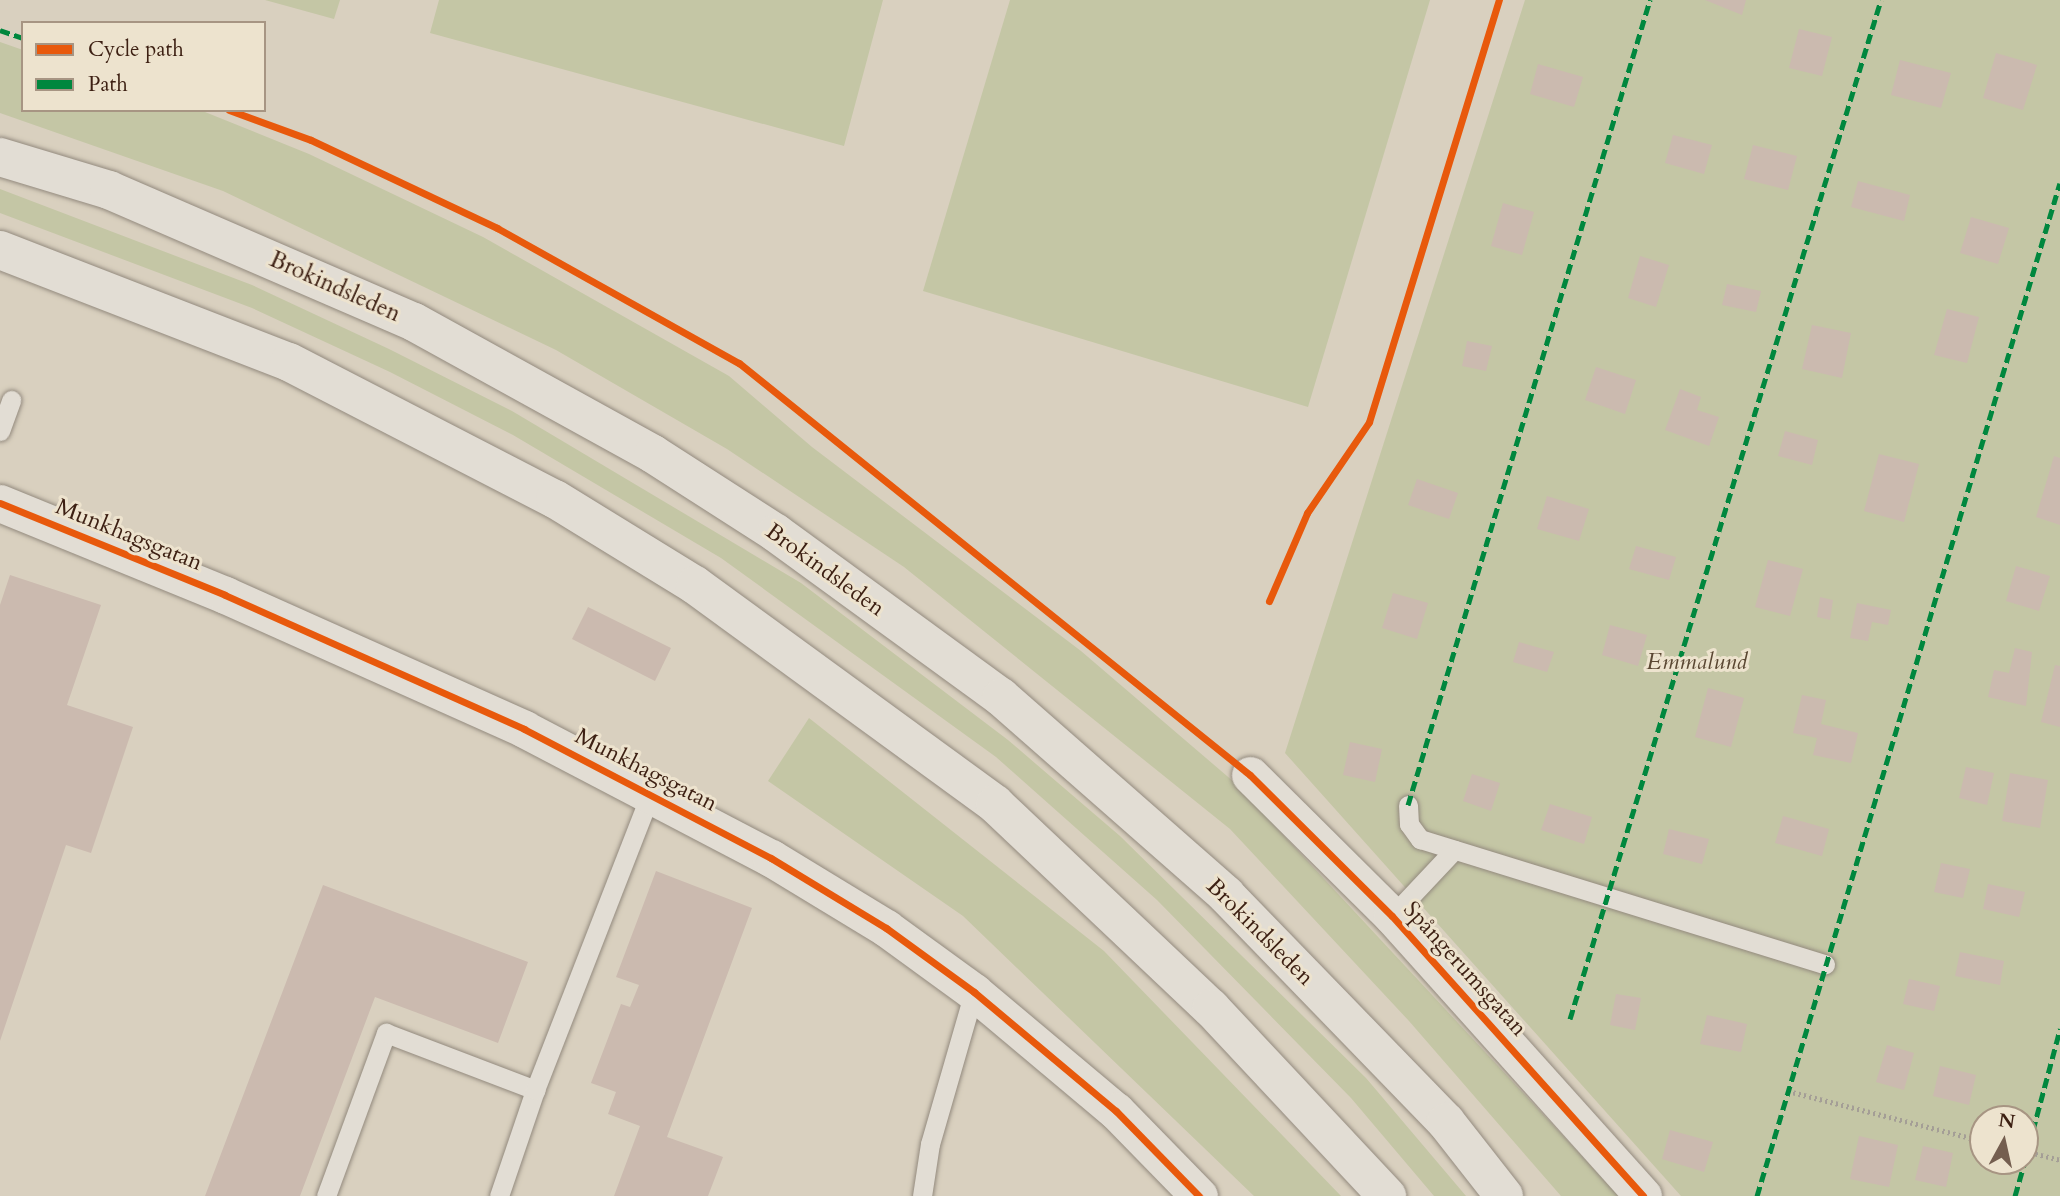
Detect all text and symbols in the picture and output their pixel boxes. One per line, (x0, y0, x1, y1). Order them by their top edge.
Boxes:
legend (21, 21, 266, 112)
text: Cycle path (88, 35, 184, 64)
text: Path (88, 70, 128, 99)
street label: Brokindsleden (265, 246, 405, 328)
street label: Munkhagsgatan (52, 493, 206, 577)
street label: Brokindsleden (760, 518, 890, 622)
park label: Emmalund (1647, 648, 1747, 676)
street label: Munkhagsgatan (570, 722, 722, 818)
street label: Brokindsleden (1201, 873, 1319, 991)
street label: Spångerumsgatan (1397, 896, 1533, 1042)
north arrow (1969, 1105, 2039, 1175)
text: N (1997, 1107, 2017, 1135)

